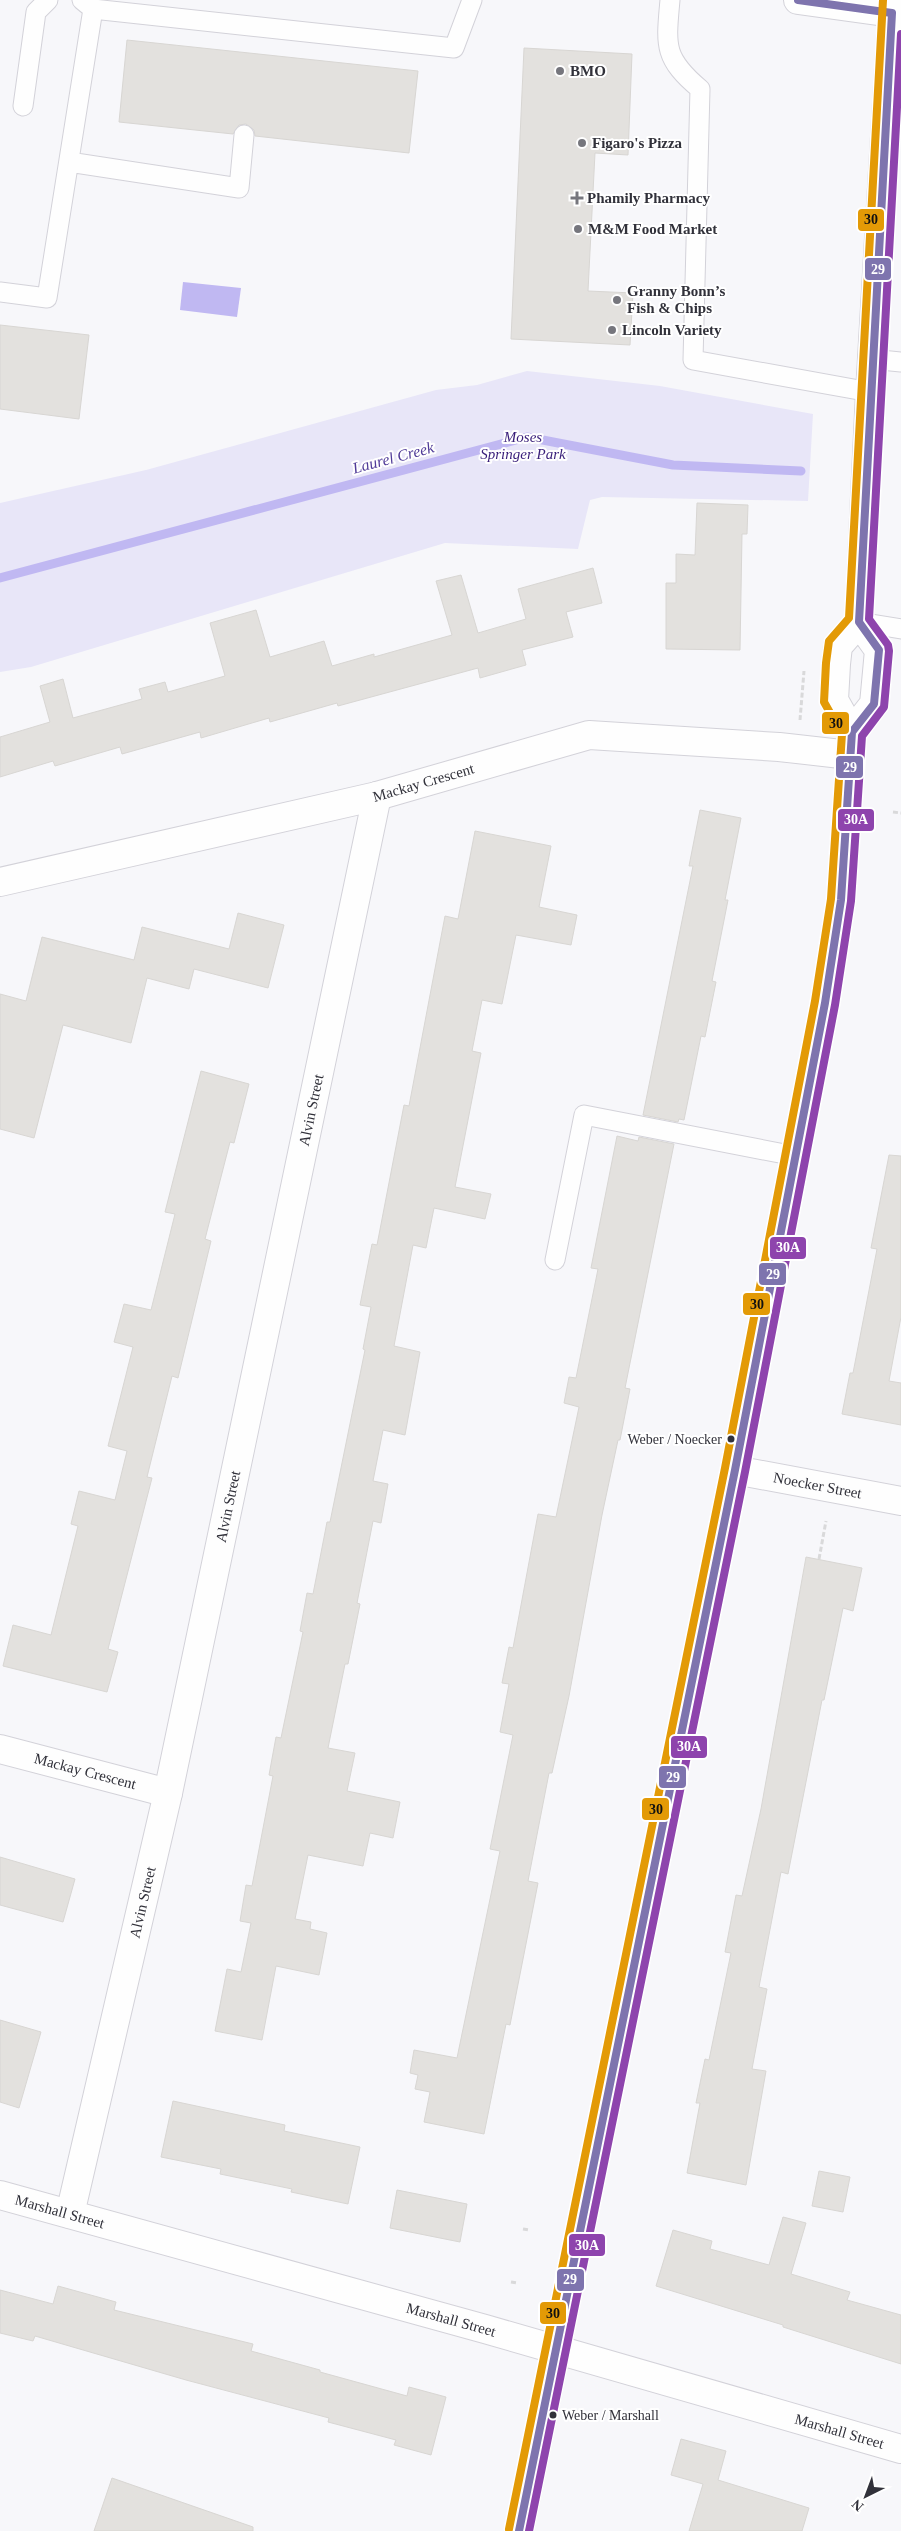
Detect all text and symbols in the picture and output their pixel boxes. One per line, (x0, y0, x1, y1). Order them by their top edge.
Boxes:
place label: BMO (570, 63, 606, 79)
marker: BMO (554, 65, 566, 77)
place label: Figaro's Pizza (592, 135, 683, 151)
marker: Figaro's Pizza (576, 137, 588, 149)
place label: Phamily Pharmacy (587, 190, 710, 206)
marker: Phamily Pharmacy (571, 192, 583, 204)
line badge: 30 (857, 208, 885, 232)
text: 30 (864, 212, 878, 227)
place label: M&M Food Market (588, 221, 717, 237)
marker: M&M Food Market (572, 223, 584, 235)
line badge: 29 (864, 257, 892, 281)
text: 29 (871, 262, 885, 277)
place label: Granny Bonn’s Fish & Chips (627, 283, 725, 316)
marker: Granny Bonn’s Fish & Chips (611, 294, 623, 306)
place label: Lincoln Variety (622, 322, 722, 338)
marker: Lincoln Variety (606, 324, 618, 336)
park label: Moses Springer Park (480, 429, 566, 462)
water label: Laurel Creek (350, 438, 437, 477)
line badge: 30 (821, 711, 850, 735)
text: 30 (829, 716, 843, 731)
line badge: 29 (835, 755, 864, 779)
street label: Mackay Crescent (371, 760, 477, 805)
text: 29 (843, 760, 857, 775)
line badge: 30A (837, 808, 875, 832)
text: 30A (844, 812, 869, 827)
street label: Alvin Street (296, 1072, 327, 1147)
line badge: 30A (769, 1236, 807, 1260)
text: 30A (776, 1240, 801, 1255)
line badge: 29 (758, 1262, 787, 1286)
text: 29 (766, 1267, 780, 1282)
line badge: 30 (742, 1292, 771, 1316)
text: 30 (750, 1297, 764, 1312)
place label: Weber / Noecker (628, 1432, 722, 1447)
marker: Weber / Noecker (726, 1434, 736, 1444)
street label: Alvin Street (213, 1468, 244, 1544)
street label: Noecker Street (772, 1469, 864, 1502)
line badge: 30A (670, 1735, 708, 1759)
text: 30A (677, 1739, 702, 1754)
street label: Mackay Crescent (32, 1750, 139, 1793)
line badge: 29 (658, 1765, 687, 1789)
text: 29 (666, 1770, 680, 1785)
line badge: 30 (641, 1797, 670, 1821)
text: 30 (649, 1802, 663, 1817)
street label: Alvin Street (126, 1864, 159, 1940)
street label: Marshall Street (13, 2192, 107, 2232)
line badge: 30A (568, 2233, 606, 2257)
text: 30A (575, 2238, 600, 2253)
line badge: 29 (556, 2268, 585, 2292)
text: 29 (563, 2272, 577, 2287)
street label: Marshall Street (405, 2300, 498, 2340)
line badge: 30 (539, 2301, 567, 2325)
text: 30 (546, 2306, 560, 2321)
place label: Weber / Marshall (562, 2408, 659, 2423)
marker: Weber / Marshall (548, 2410, 558, 2420)
street label: Marshall Street (793, 2411, 887, 2452)
north arrow (841, 2471, 891, 2521)
text: N (849, 2496, 866, 2514)

